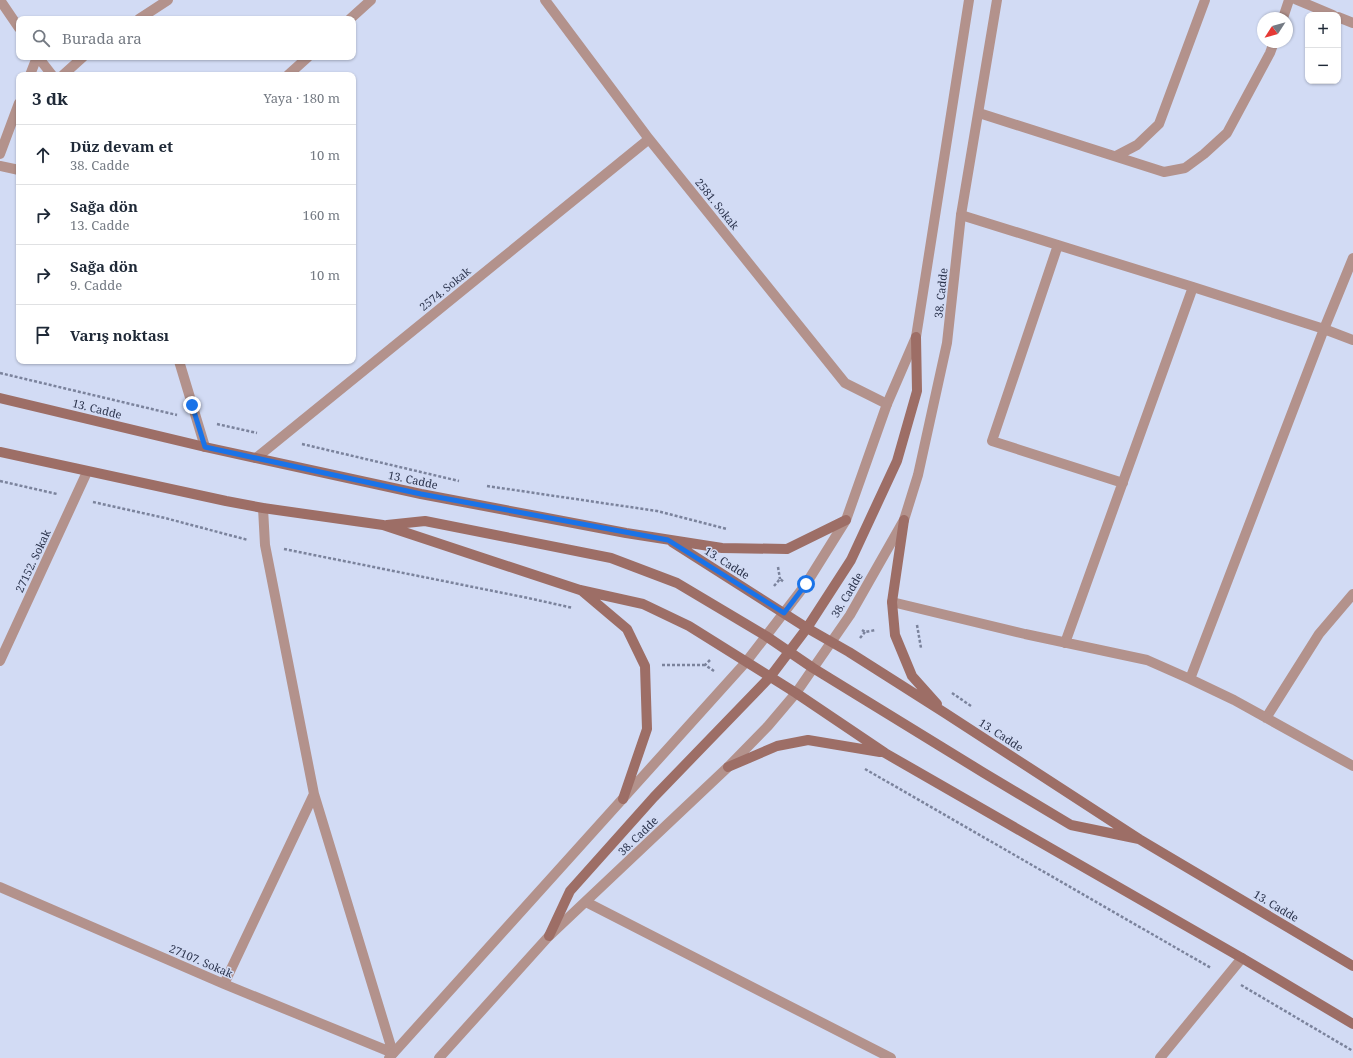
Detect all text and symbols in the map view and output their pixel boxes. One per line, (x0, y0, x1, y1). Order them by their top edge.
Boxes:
north arrow (1257, 12, 1293, 48)
map controls (1305, 12, 1341, 84)
button: + (1305, 12, 1341, 48)
search box (16, 16, 356, 60)
icon: search (30, 27, 52, 49)
text: Burada ara (62, 28, 142, 48)
button: − (1305, 48, 1341, 84)
text: 3 dk (32, 87, 68, 110)
text: Yaya · 180 m (263, 89, 340, 107)
text: Düz devam et (70, 136, 173, 156)
icon: ahead (32, 144, 54, 166)
text: 10 m (310, 146, 340, 164)
text: 38. Cadde (70, 156, 129, 174)
street label: 2581. Sokak (692, 175, 743, 233)
text: Sağa dön (70, 196, 138, 216)
icon: right (32, 204, 54, 226)
text: 160 m (303, 206, 340, 224)
text: 13. Cadde (70, 216, 129, 234)
text: Sağa dön (70, 256, 138, 276)
street label: 2574. Sokak (416, 263, 474, 314)
icon: right (32, 264, 54, 286)
text: 10 m (310, 266, 340, 284)
street label: 38. Cadde (930, 267, 951, 319)
text: 9. Cadde (70, 276, 122, 294)
icon: arrive (32, 324, 54, 346)
text: Varış noktası (70, 325, 169, 345)
street label: 13. Cadde (71, 395, 123, 422)
route end (183, 396, 201, 414)
street label: 13. Cadde (387, 467, 439, 492)
street label: 27152. Sokak (11, 526, 54, 595)
street label: 13. Cadde (702, 543, 753, 582)
street label: 38. Cadde (827, 569, 866, 620)
route start (797, 575, 815, 593)
street label: 13. Cadde (976, 715, 1027, 755)
street label: 38. Cadde (614, 813, 661, 858)
street label: 13. Cadde (1251, 886, 1302, 925)
street label: 27107. Sokak (167, 940, 236, 981)

